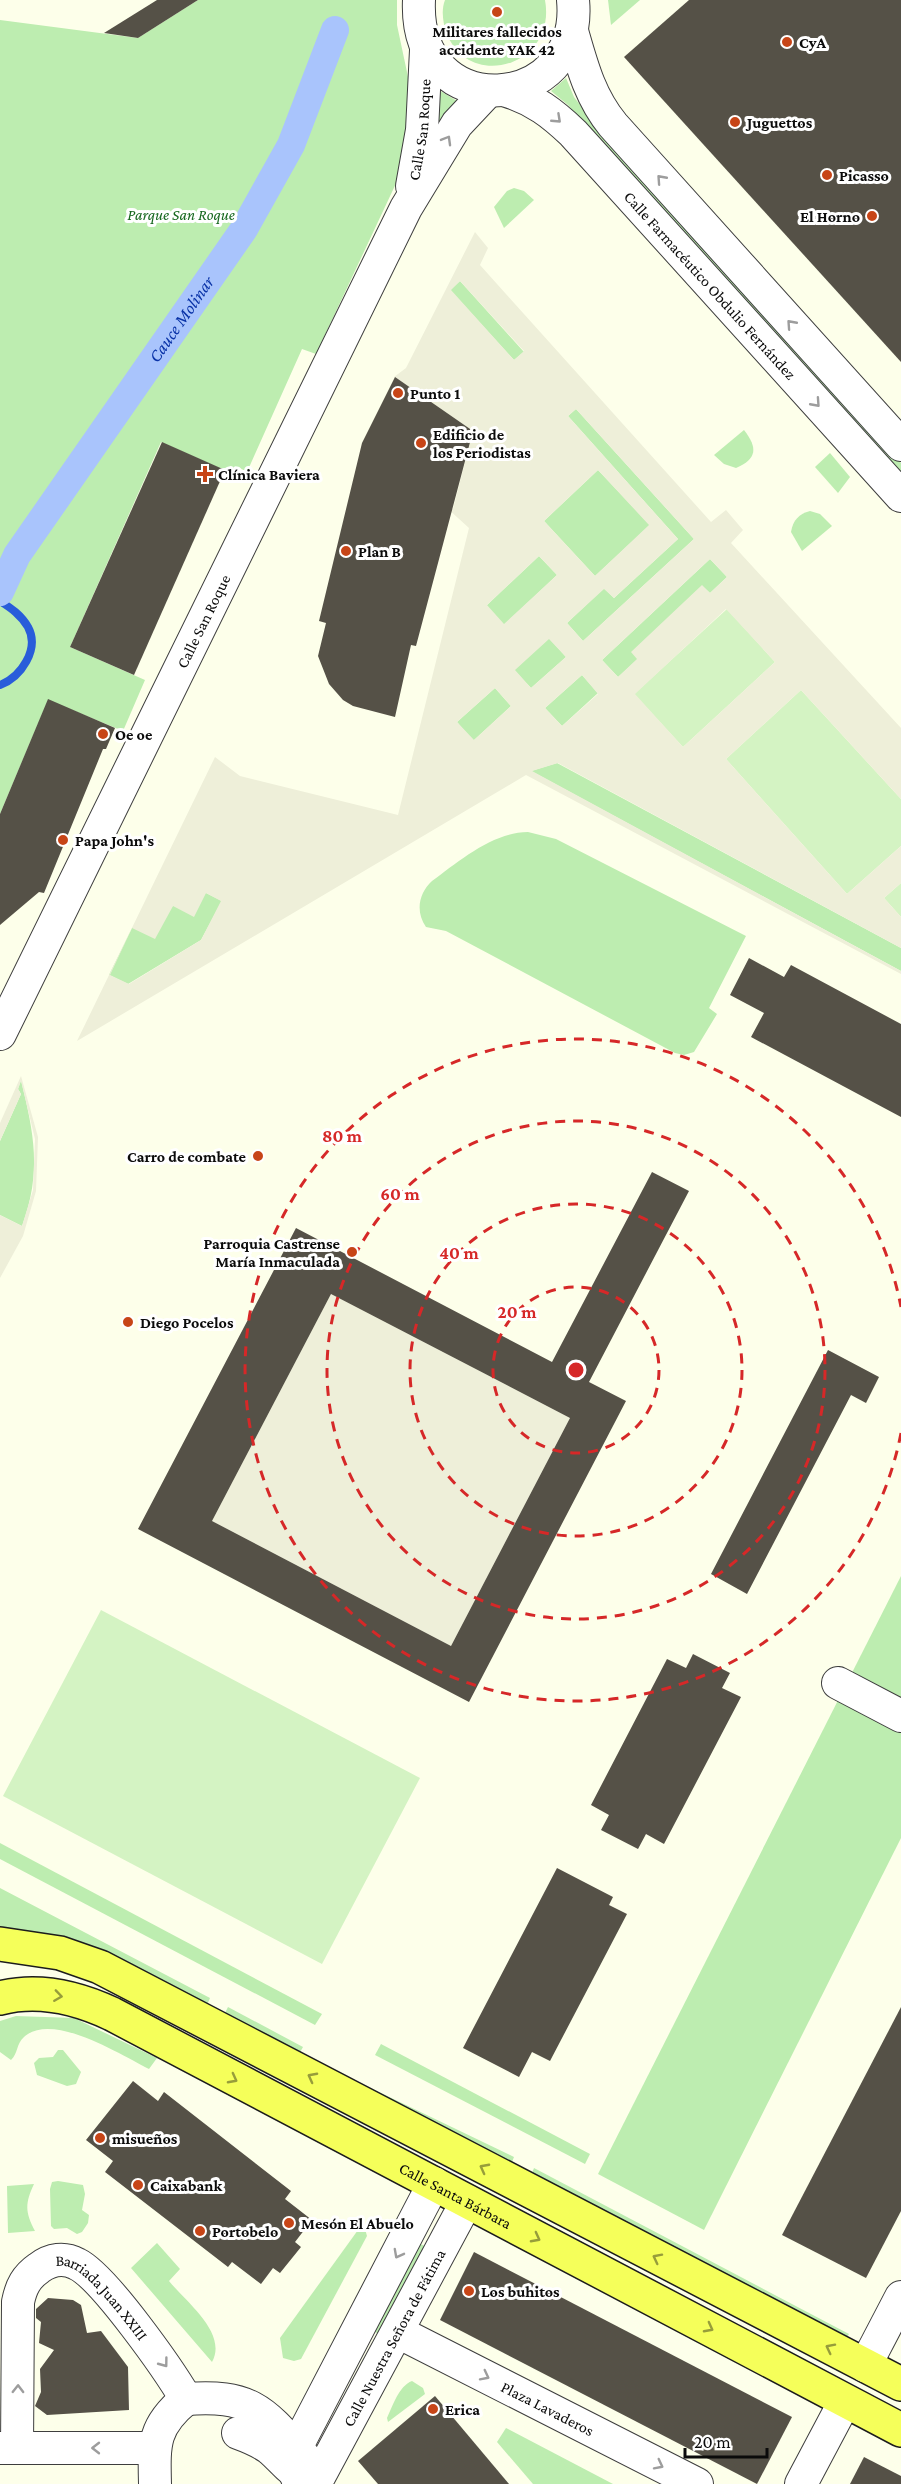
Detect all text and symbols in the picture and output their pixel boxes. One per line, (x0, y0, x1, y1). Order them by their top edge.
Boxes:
marker: Militares fallecidos accidente YAK 42 (490, 5, 504, 19)
place label: Militares fallecidos accidente YAK 42 (432, 23, 562, 58)
place label: CyA (799, 34, 826, 51)
marker: CyA (780, 35, 794, 49)
street label: Calle San Roque (405, 79, 434, 182)
one-way arrow (550, 111, 561, 122)
place label: Juguettos (745, 114, 813, 131)
marker: Juguettos (728, 115, 742, 129)
one-way arrow (440, 136, 452, 146)
place label: Picasso (839, 167, 889, 184)
marker: Picasso (820, 168, 834, 182)
one-way arrow (657, 175, 668, 186)
street label: Calle Farmacéutico Obdulio Fernández (621, 188, 799, 383)
park label: Parque San Roque (127, 206, 235, 224)
place label: El Horno (800, 208, 860, 225)
marker: El Horno (865, 209, 879, 223)
water label: Cauce Molinar (144, 272, 218, 366)
one-way arrow (787, 320, 798, 331)
place label: Punto 1 (410, 385, 460, 402)
marker: Punto 1 (391, 386, 405, 400)
one-way arrow (809, 396, 820, 406)
place label: Edificio de los Periodistas (433, 426, 531, 461)
marker: Edificio de los Periodistas (414, 436, 428, 450)
marker: Clínica Baviera (196, 465, 214, 483)
place label: Clínica Baviera (218, 466, 320, 483)
place label: Plan B (358, 543, 401, 560)
marker: Plan B (339, 544, 353, 558)
street label: Calle San Roque (173, 572, 233, 671)
place label: Oe oe (115, 726, 153, 743)
marker: Oe oe (96, 727, 110, 741)
place label: Papa John's (75, 832, 154, 849)
marker: Papa John's (56, 833, 70, 847)
text: 80 m (322, 1126, 363, 1146)
place label: Carro de combate (127, 1148, 247, 1165)
marker: Carro de combate (251, 1149, 265, 1163)
text: 60 m (380, 1184, 420, 1204)
place label: Parroquia Castrense María Inmaculada (203, 1235, 341, 1270)
text: 40 m (439, 1243, 479, 1263)
marker: Parroquia Castrense María Inmaculada (345, 1245, 359, 1259)
text: 20 m (498, 1302, 537, 1322)
place label: Diego Pocelos (140, 1314, 234, 1331)
marker: Diego Pocelos (121, 1315, 135, 1329)
centre of rings (566, 1360, 586, 1380)
one-way arrow (53, 1989, 63, 2001)
one-way arrow (227, 2072, 238, 2083)
one-way arrow (308, 2073, 318, 2084)
place label: misueños (112, 2130, 178, 2147)
marker: misueños (93, 2131, 107, 2145)
street label: Calle Santa Bárbara (396, 2159, 515, 2232)
one-way arrow (480, 2164, 491, 2175)
place label: Caixabank (150, 2177, 222, 2194)
marker: Caixabank (131, 2178, 145, 2192)
place label: Mesón El Abuelo (301, 2215, 414, 2232)
marker: Mesón El Abuelo (282, 2216, 296, 2230)
place label: Portobelo (212, 2223, 278, 2240)
marker: Portobelo (193, 2224, 207, 2238)
one-way arrow (530, 2231, 541, 2242)
street label: Calle Nuestra Señora de Fátima (340, 2246, 449, 2429)
one-way arrow (394, 2248, 405, 2258)
street label: Barriada Juan XXIII (55, 2252, 151, 2344)
one-way arrow (653, 2254, 664, 2265)
place label: Los buhitos (481, 2283, 560, 2300)
marker: Los buhitos (462, 2284, 476, 2298)
one-way arrow (703, 2321, 714, 2333)
one-way arrow (826, 2344, 837, 2355)
one-way arrow (157, 2357, 168, 2368)
one-way arrow (479, 2369, 490, 2381)
street label: Plaza Lavaderos (498, 2378, 597, 2439)
one-way arrow (11, 2385, 24, 2394)
place label: Erica (445, 2401, 480, 2418)
marker: Erica (426, 2402, 440, 2416)
scale bar (685, 2421, 768, 2459)
text: 20 m (694, 2432, 731, 2452)
one-way arrow (91, 2442, 100, 2454)
one-way arrow (653, 2457, 664, 2469)

